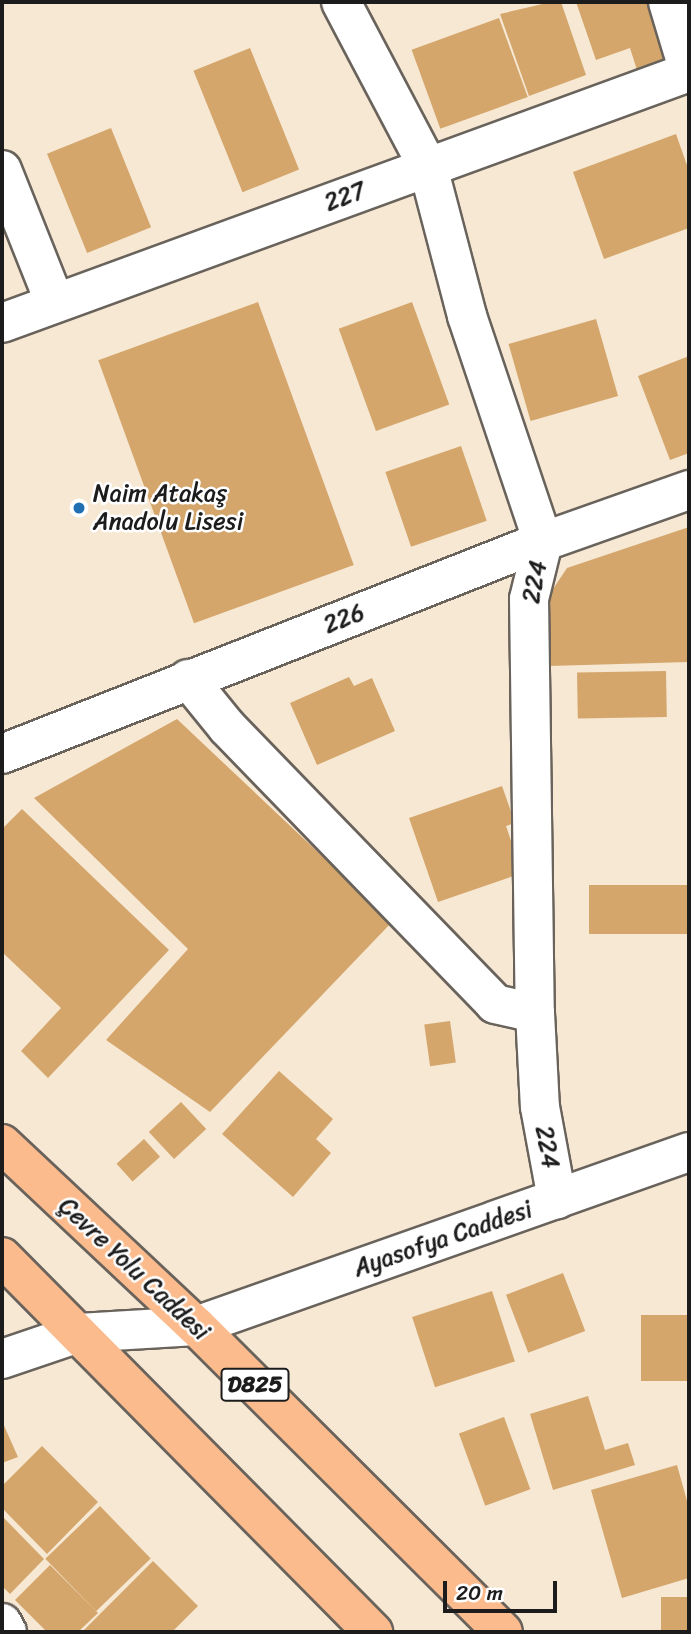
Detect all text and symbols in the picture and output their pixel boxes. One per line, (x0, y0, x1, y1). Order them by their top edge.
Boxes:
street label: 227 (321, 176, 369, 218)
place label: Naim Atakaş Anadolu Lisesi (93, 480, 243, 536)
marker: Naim Atakaş Anadolu Lisesi (71, 500, 87, 516)
street label: 224 (517, 558, 553, 606)
street label: 226 (320, 598, 368, 640)
street label: 224 (529, 1123, 565, 1171)
street label: Çevre Yolu Caddesi (52, 1191, 216, 1347)
street label: Ayasofya Caddesi (350, 1195, 536, 1283)
road number: D825 (220, 1366, 290, 1404)
scale bar (446, 1568, 560, 1612)
text: 20 m (456, 1574, 503, 1612)

